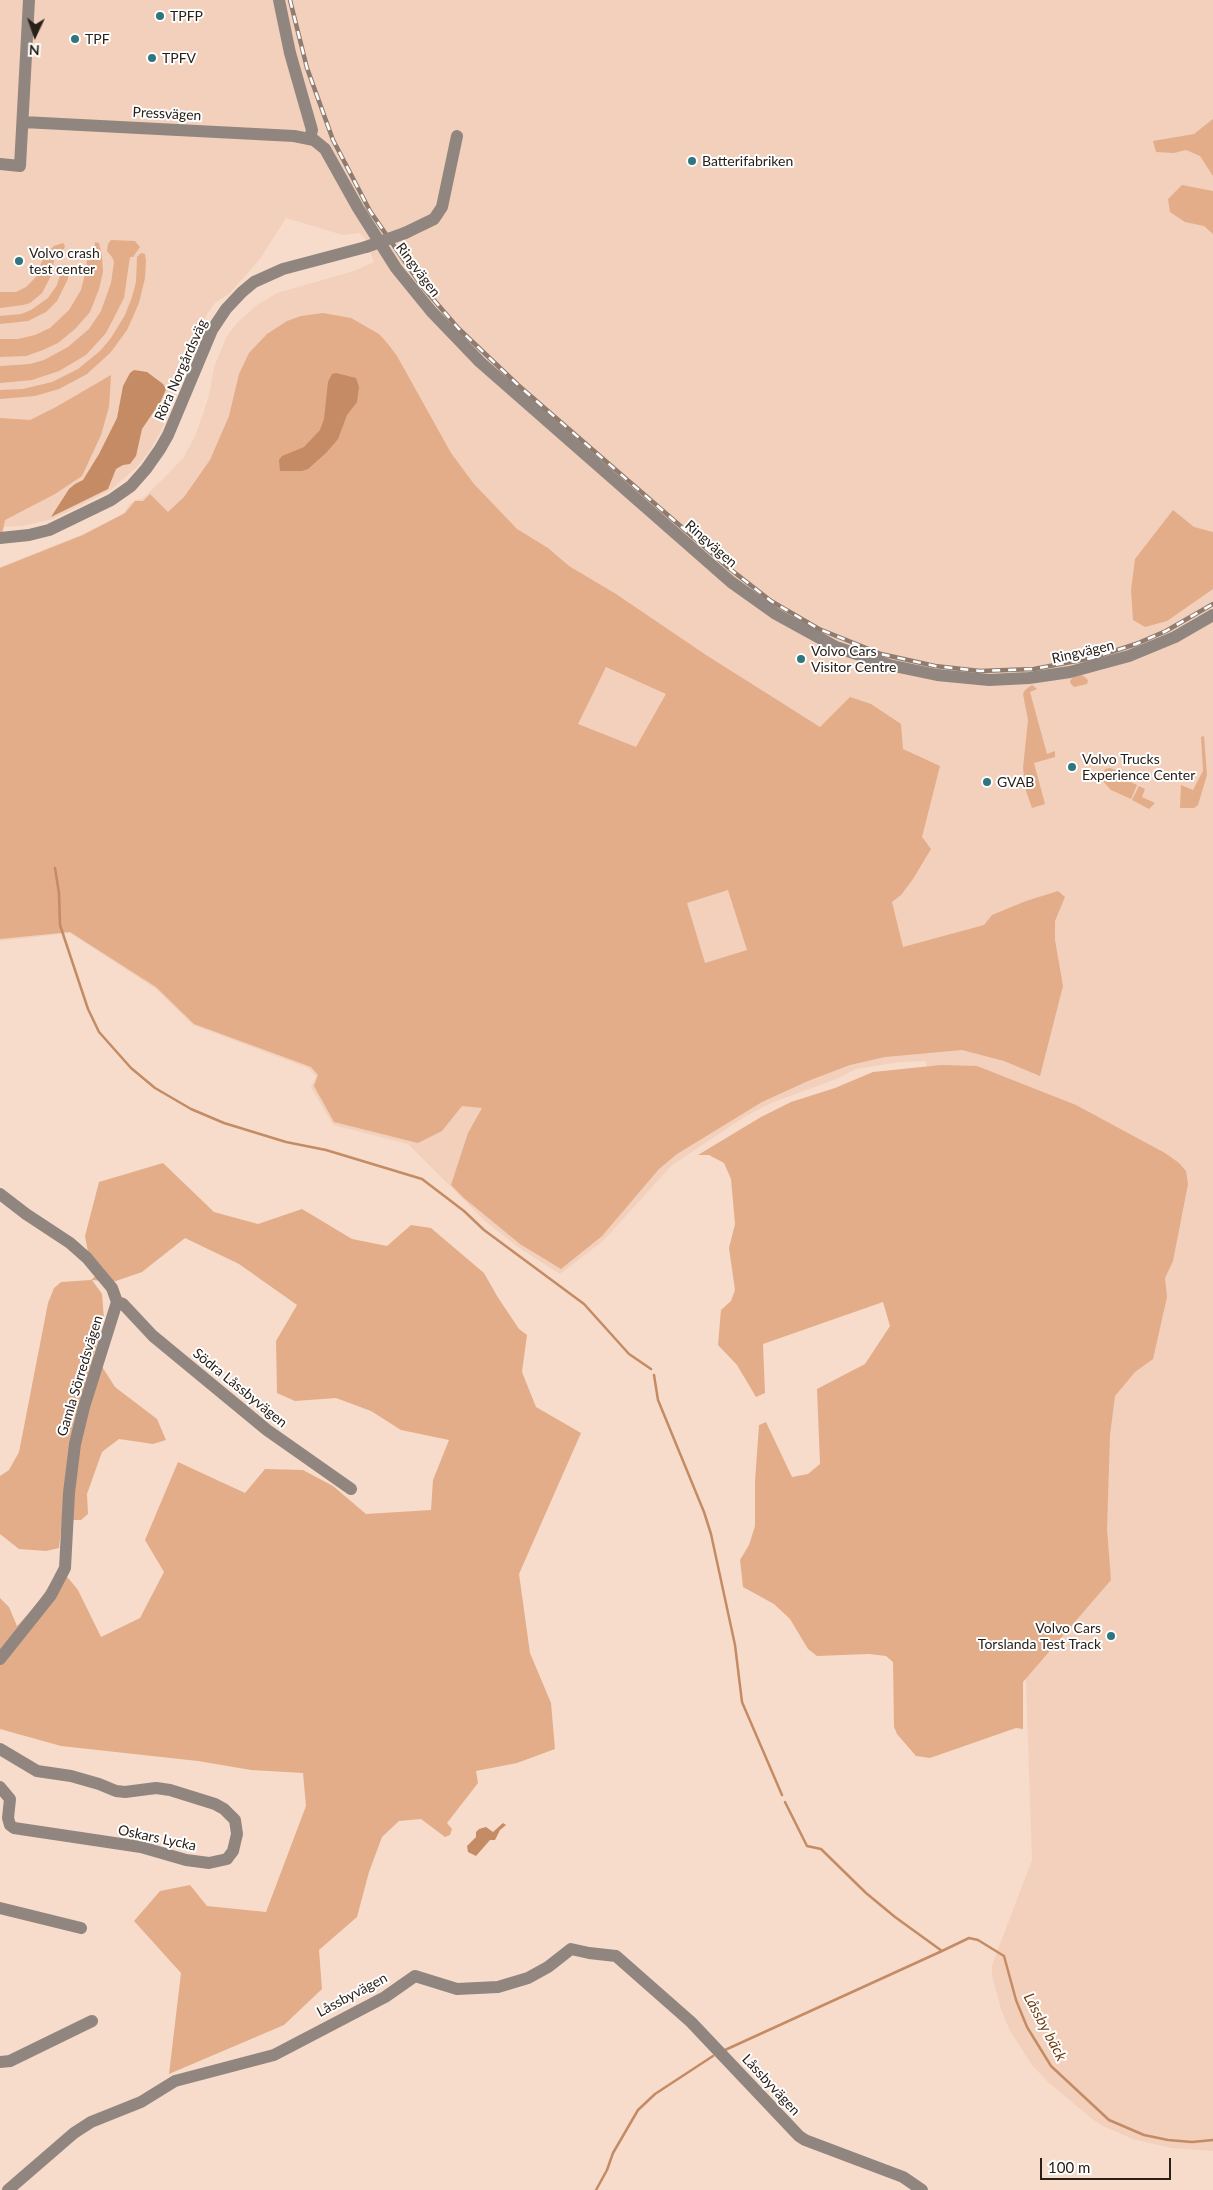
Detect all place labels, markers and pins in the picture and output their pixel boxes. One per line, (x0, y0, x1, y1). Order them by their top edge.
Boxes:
place label: TPFP (170, 8, 203, 24)
marker: TPFP (154, 10, 166, 22)
place label: TPF (85, 31, 110, 47)
marker: TPF (69, 33, 81, 45)
place label: TPFV (162, 50, 196, 66)
marker: TPFV (146, 52, 158, 64)
place label: Batterifabriken (702, 153, 793, 169)
marker: Batterifabriken (686, 155, 698, 167)
place label: Volvo crash test center (29, 245, 100, 278)
marker: Volvo crash test center (13, 255, 25, 267)
place label: Volvo Cars Visitor Centre (811, 643, 896, 676)
marker: Volvo Cars Visitor Centre (795, 653, 807, 665)
place label: Volvo Trucks Experience Center (1082, 751, 1195, 784)
marker: Volvo Trucks Experience Center (1066, 761, 1078, 773)
place label: GVAB (997, 774, 1034, 790)
marker: GVAB (981, 776, 993, 788)
place label: Volvo Cars Torslanda Test Track (978, 1620, 1101, 1652)
marker: Volvo Cars Torslanda Test Track (1105, 1630, 1117, 1642)

